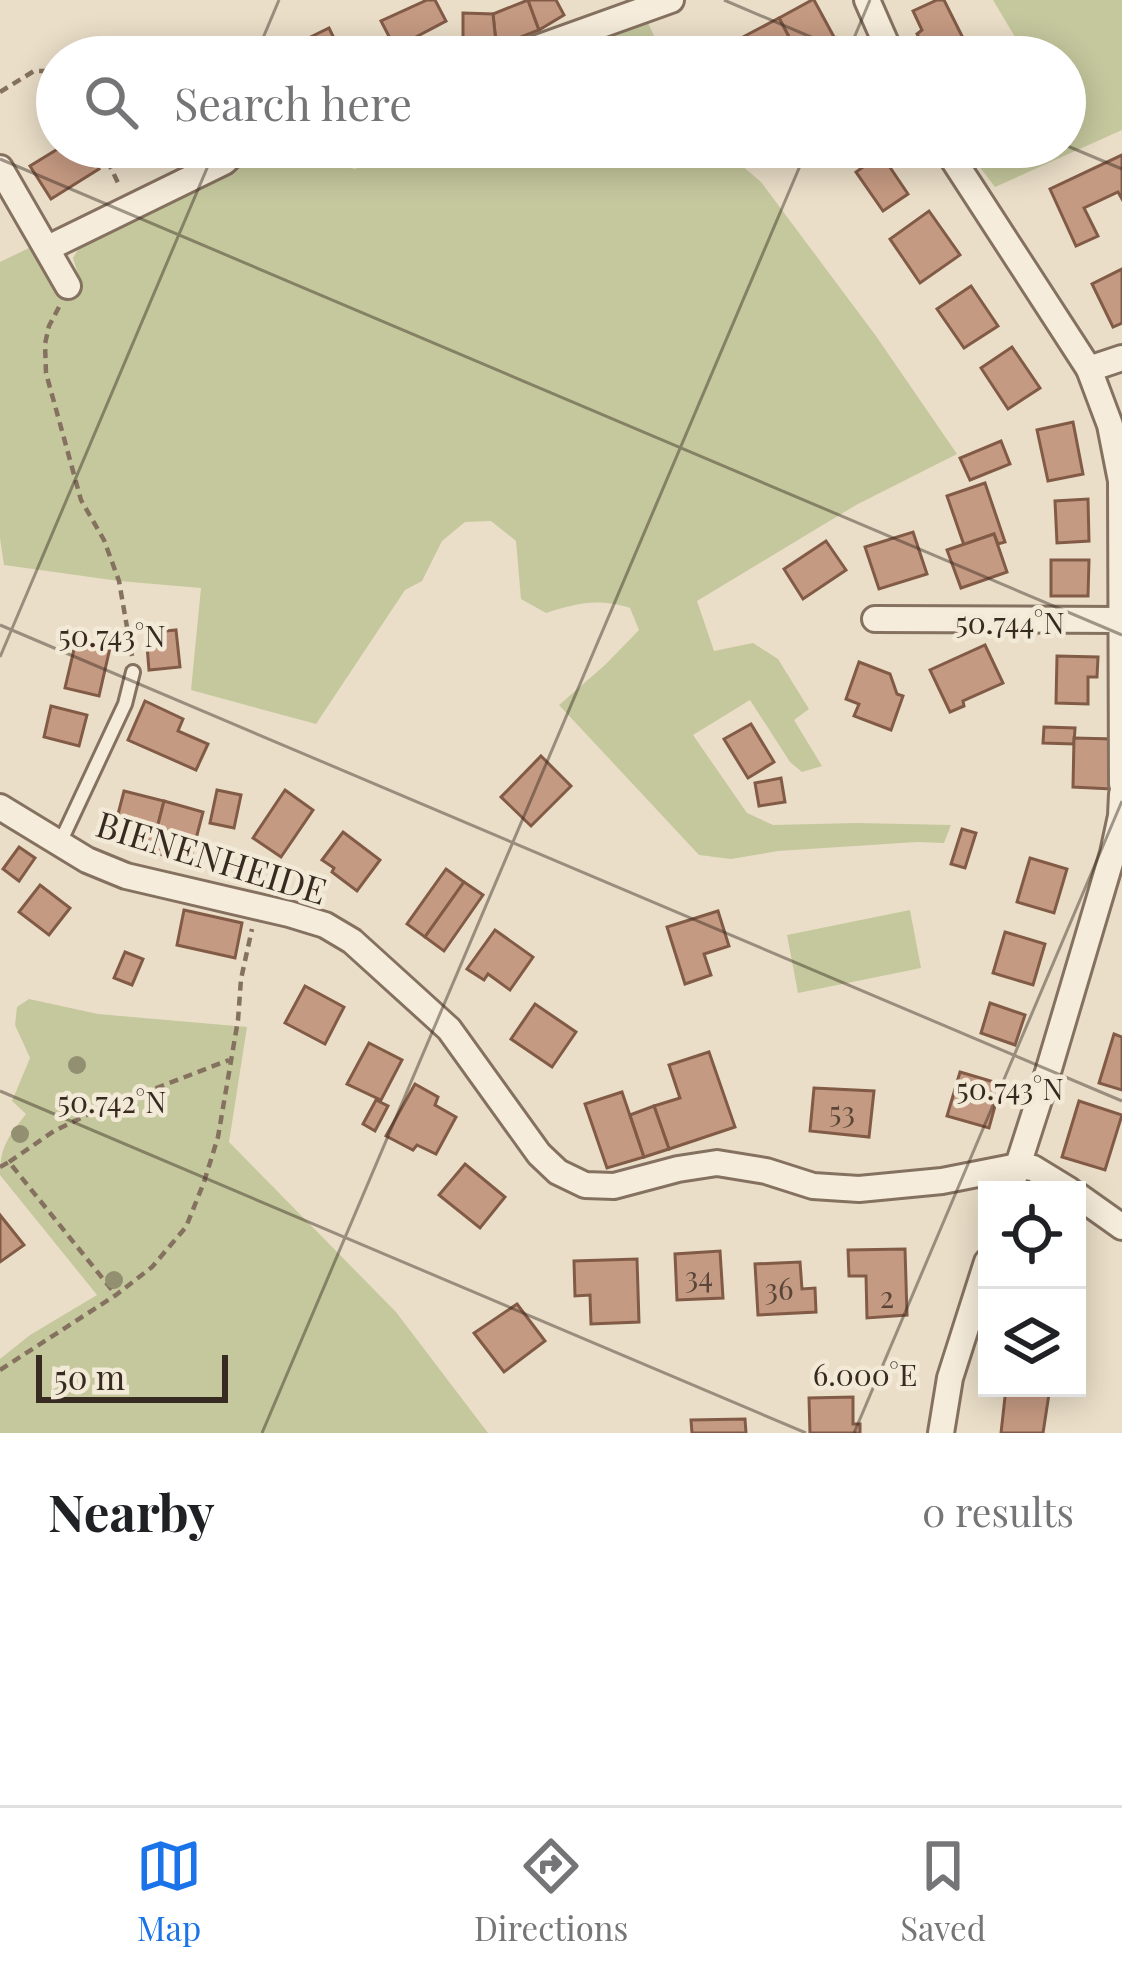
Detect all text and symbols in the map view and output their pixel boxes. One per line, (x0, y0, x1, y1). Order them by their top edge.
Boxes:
search box (36, 36, 1086, 168)
icon: search (78, 69, 144, 135)
text: Search here (174, 72, 412, 132)
text: 50.744°N (955, 602, 1065, 642)
text: 50.743°N (58, 615, 166, 655)
street label: BIENENHEIDE (91, 798, 333, 914)
text: 50.743°N (956, 1068, 1064, 1108)
text: 50.742°N (58, 1081, 166, 1121)
house number: 53 (829, 1091, 855, 1131)
map controls (978, 1181, 1086, 1397)
button: locate (978, 1181, 1086, 1289)
house number: 34 (685, 1256, 713, 1296)
house number: 36 (764, 1268, 794, 1308)
house number: 2 (880, 1276, 894, 1316)
button: layers (978, 1289, 1086, 1397)
scale bar (36, 1349, 228, 1402)
text: 50 m (54, 1354, 125, 1398)
text: 6.000°E (813, 1354, 917, 1394)
text: Nearby (48, 1477, 214, 1545)
text: 0 results (922, 1485, 1074, 1537)
tab: Map (136, 1833, 202, 1949)
tab: Directions (474, 1833, 628, 1949)
tab: Saved (900, 1833, 986, 1949)

